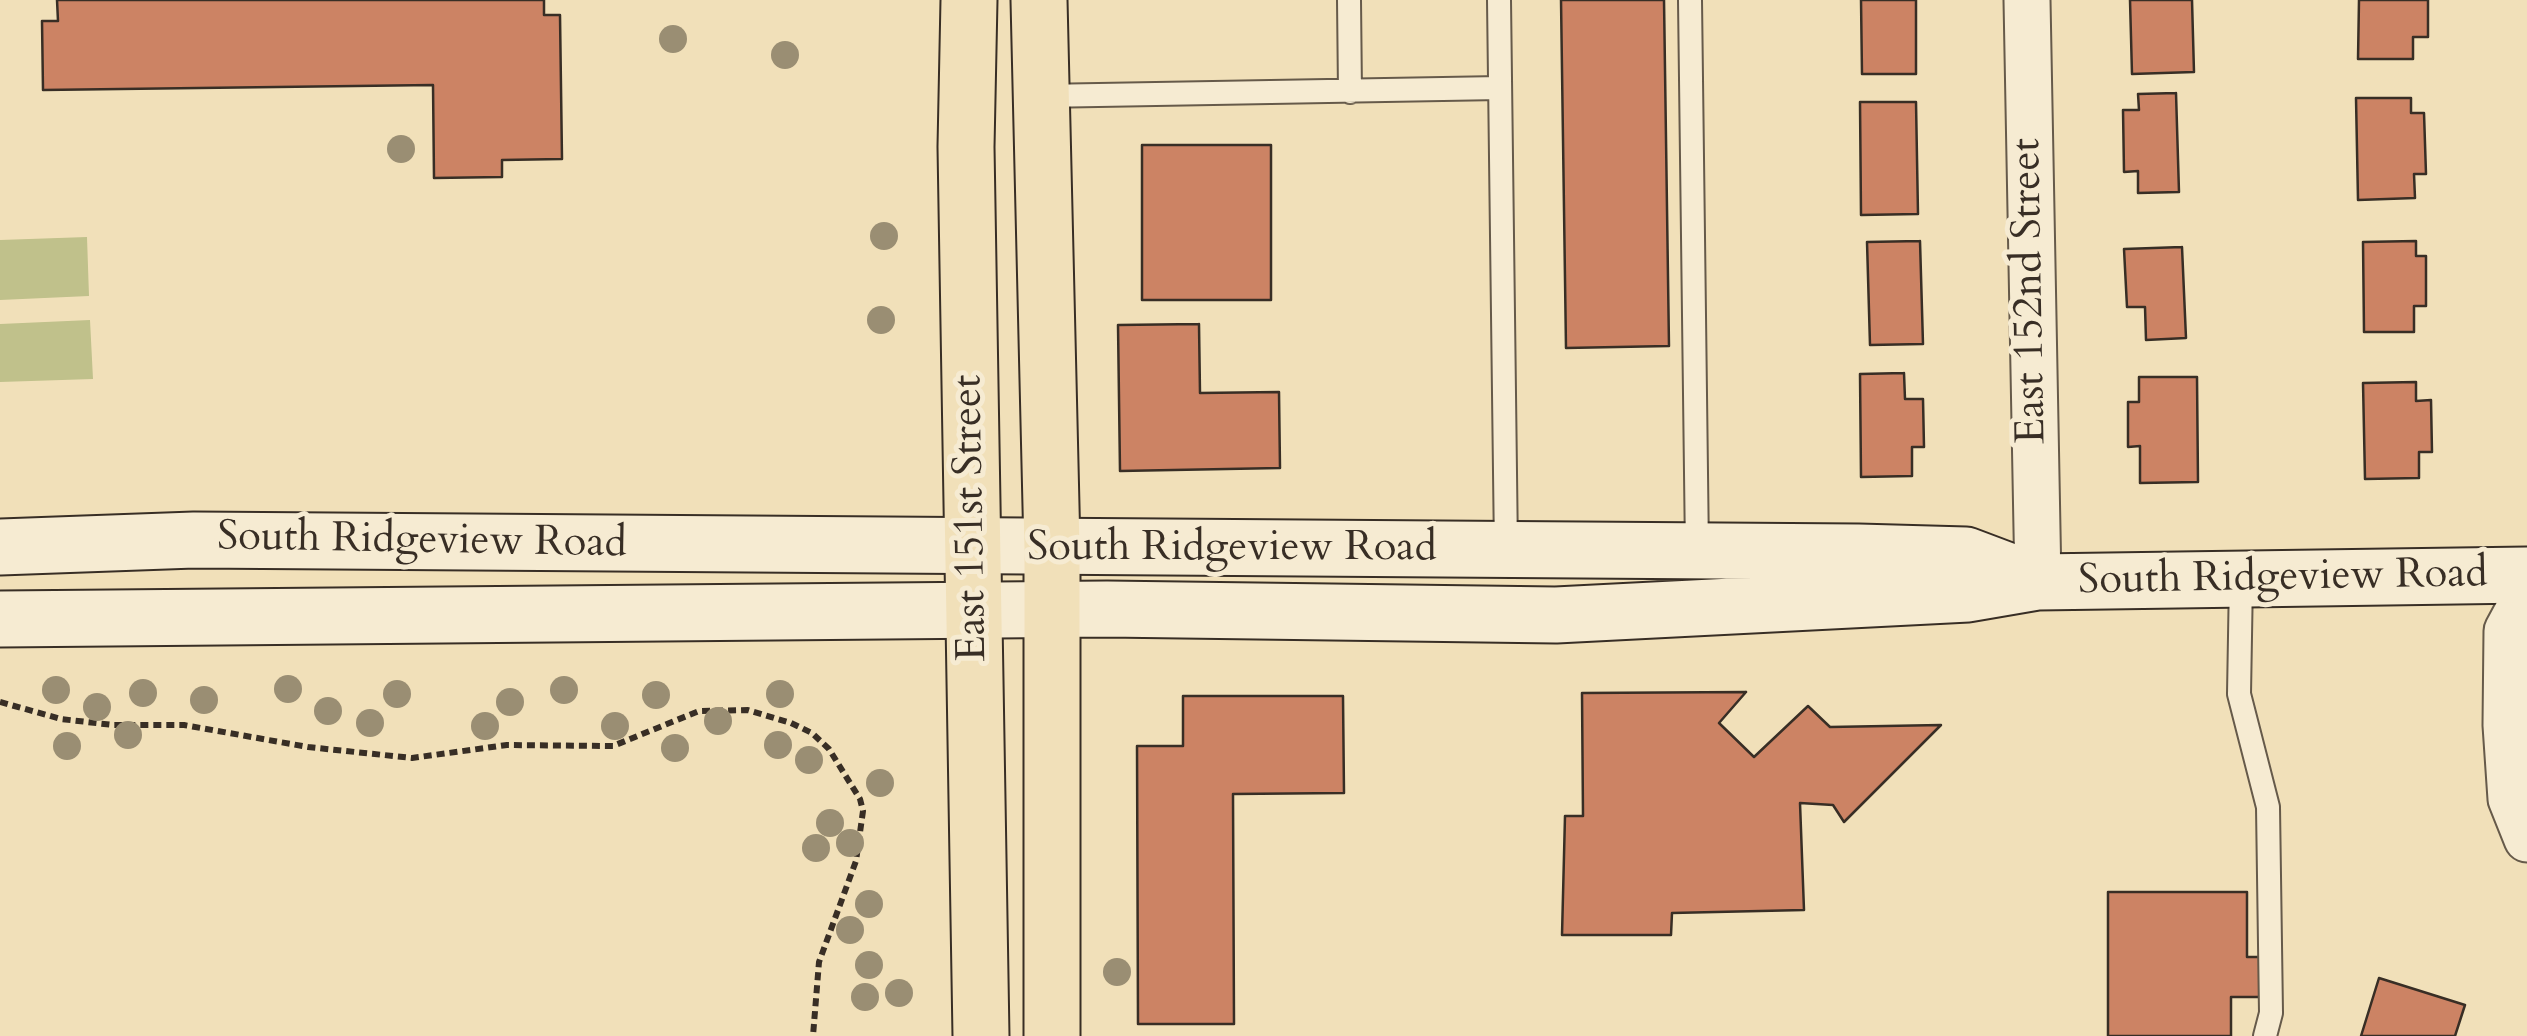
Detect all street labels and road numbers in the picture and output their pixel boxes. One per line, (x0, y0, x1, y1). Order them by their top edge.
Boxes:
street label: East 152nd Street (2003, 138, 2059, 444)
street label: East 151st Street (944, 374, 1000, 662)
street label: South Ridgeview Road (217, 513, 627, 571)
street label: South Ridgeview Road (1027, 524, 1437, 574)
street label: South Ridgeview Road (2078, 550, 2488, 608)

